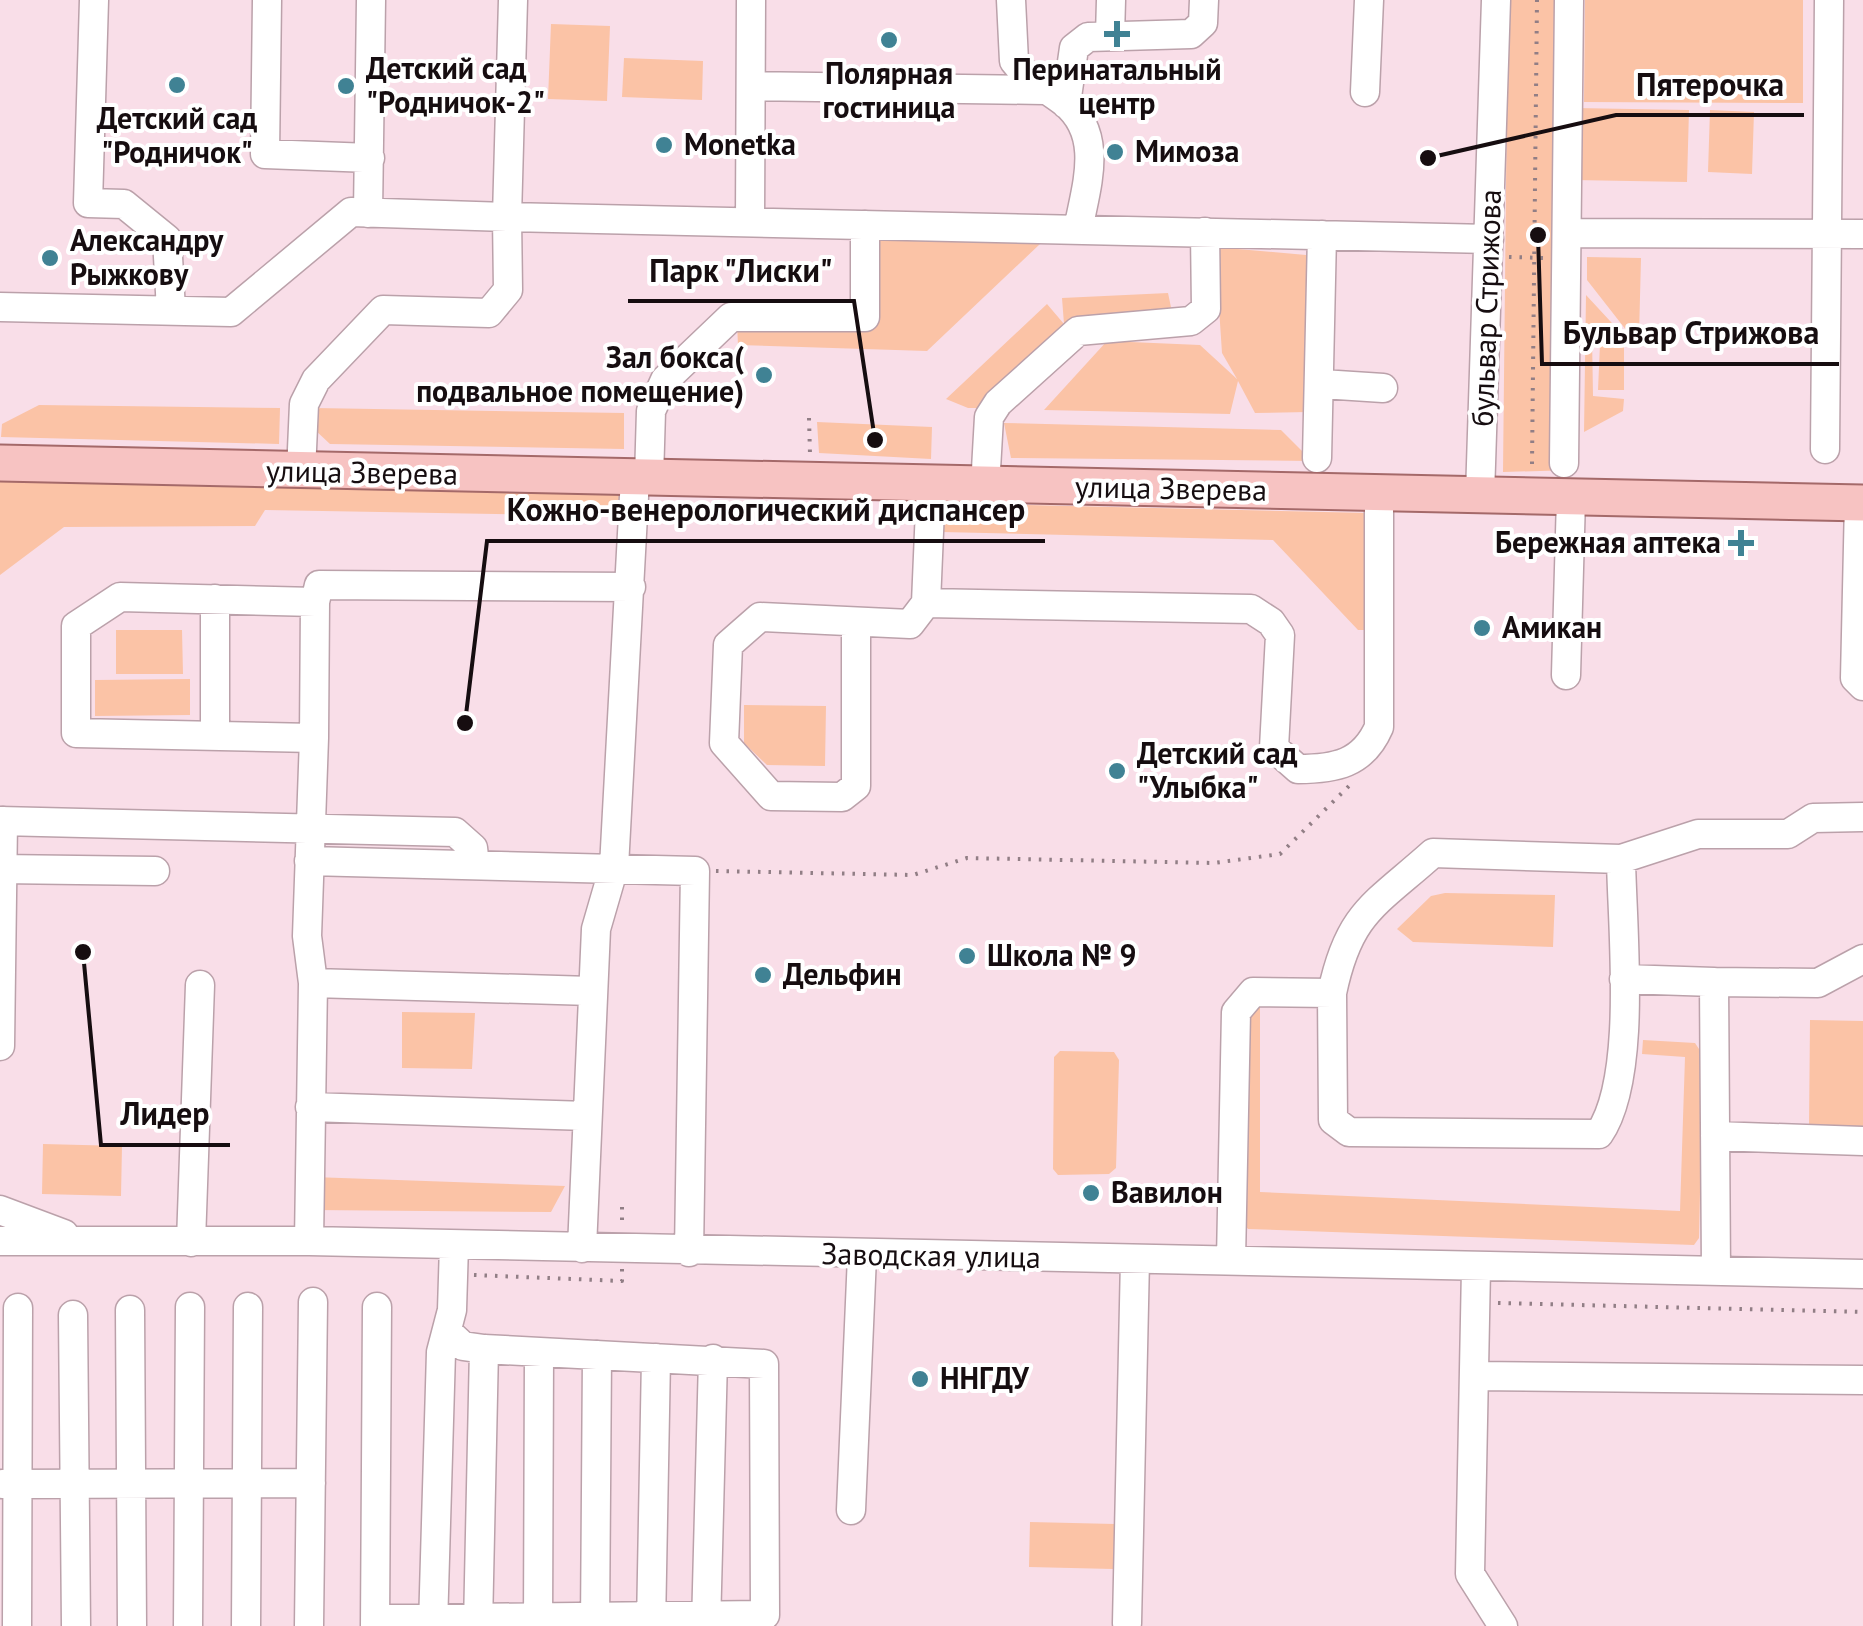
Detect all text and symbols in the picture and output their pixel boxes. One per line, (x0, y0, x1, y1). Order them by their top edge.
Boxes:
marker: Перинатальный центр (1104, 21, 1130, 47)
marker: Полярная гостиница (878, 29, 900, 51)
place label: Детский сад "Родничок-2" (366, 48, 545, 121)
place label: Перинатальный центр (1012, 49, 1222, 122)
place label: Полярная гостиница (823, 53, 956, 126)
callout: Пятерочка (1616, 53, 1804, 115)
text: Пятерочка (1636, 63, 1784, 105)
marker: Детский сад "Родничок" (166, 74, 188, 96)
marker: Детский сад "Родничок-2" (335, 75, 357, 97)
place label: Детский сад "Родничок" (97, 98, 257, 171)
place label: Monetka (684, 124, 796, 163)
place label: Мимоза (1135, 131, 1239, 170)
marker: Monetka (653, 134, 675, 156)
marker: Мимоза (1104, 141, 1126, 163)
street label: бульвар Стрижова (1462, 188, 1509, 427)
place label: Александру Рыжкову (70, 220, 224, 293)
callout: Парк "Лиски" (628, 239, 854, 301)
marker: Александру Рыжкову (39, 247, 61, 269)
text: Парк "Лиски" (649, 249, 833, 291)
callout: Бульвар Стрижова (1542, 302, 1839, 364)
text: Бульвар Стрижова (1563, 311, 1819, 353)
place label: Зал бокса( подвальное помещение) (416, 337, 744, 410)
marker: Зал бокса( подвальное помещение) (753, 364, 775, 386)
street label: улица Зверева (266, 450, 458, 493)
street label: улица Зверева (1075, 466, 1267, 509)
callout: Кожно-венерологический диспансер (487, 479, 1045, 541)
text: Кожно-венерологический диспансер (507, 488, 1025, 530)
place label: Бережная аптека (1495, 522, 1721, 561)
marker: Бережная аптека (1730, 532, 1752, 554)
place label: Амикан (1502, 607, 1602, 646)
marker: Амикан (1471, 617, 1493, 639)
place label: Детский сад "Улыбка" (1137, 733, 1298, 806)
marker: Детский сад "Улыбка" (1106, 760, 1128, 782)
place label: Школа № 9 (987, 935, 1137, 974)
marker: Школа № 9 (956, 945, 978, 967)
place label: Дельфин (783, 954, 902, 993)
marker: Дельфин (752, 964, 774, 986)
callout: Лидер (101, 1083, 230, 1145)
text: Лидер (119, 1092, 210, 1134)
place label: Вавилон (1111, 1172, 1223, 1211)
marker: Вавилон (1080, 1182, 1102, 1204)
street label: Заводская улица (821, 1233, 1041, 1276)
place label: ННГДУ (940, 1358, 1030, 1397)
marker: ННГДУ (909, 1368, 931, 1390)

